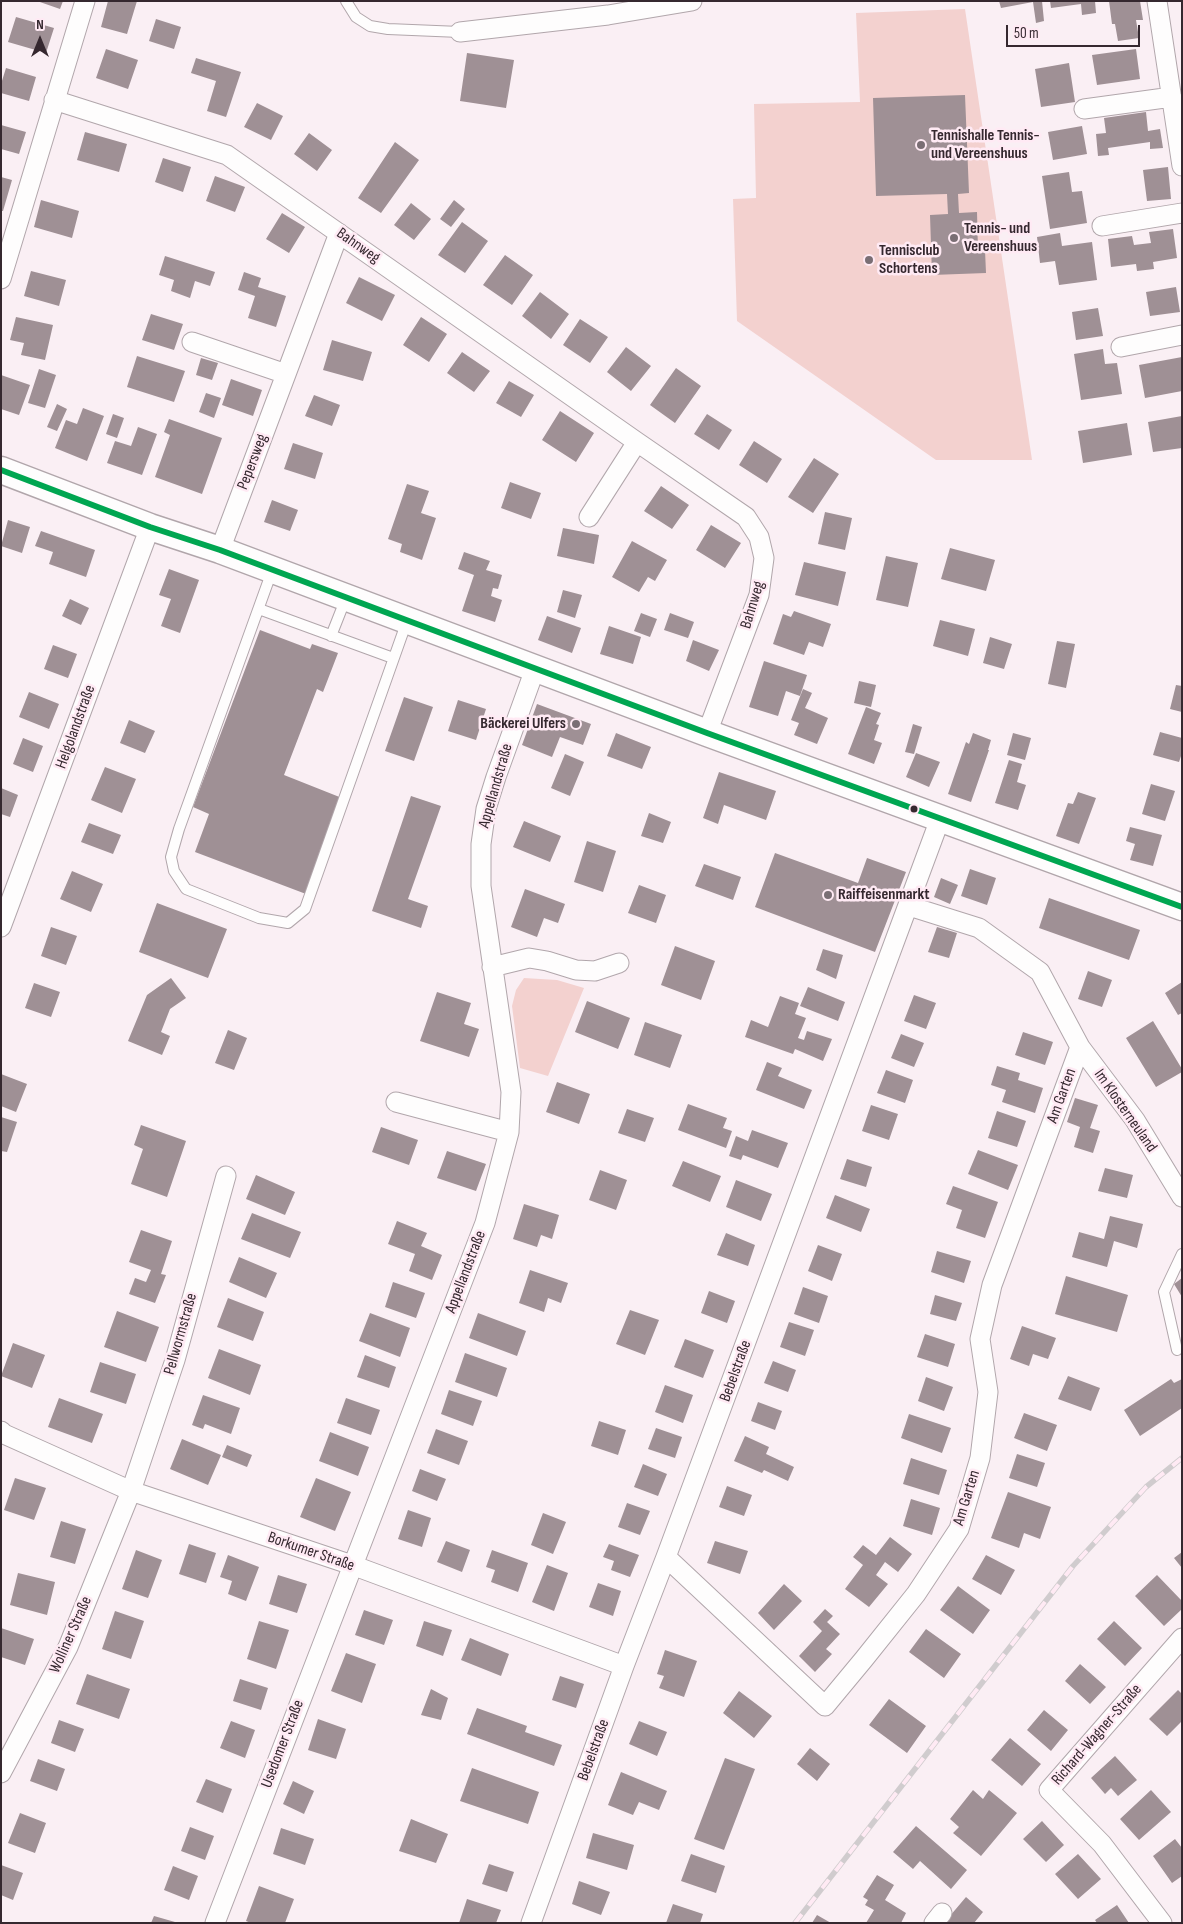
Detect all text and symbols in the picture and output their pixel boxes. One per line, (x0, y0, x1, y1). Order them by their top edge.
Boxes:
north arrow (15, 15, 65, 65)
scale bar (1008, 15, 1142, 47)
text: N (36, 16, 44, 33)
text: 50 m (1014, 24, 1039, 43)
place label: Tennishalle Tennis- und Vereenshuus (931, 126, 1040, 164)
marker: Tennishalle Tennis- und Vereenshuus (915, 139, 927, 151)
place label: Tennis- und Vereenshuus (964, 219, 1037, 257)
street label: Bahnweg (333, 224, 383, 268)
marker: Tennis- und Vereenshuus (948, 232, 960, 244)
place label: Tennisclub Schortens (879, 241, 939, 279)
marker: Tennisclub Schortens (863, 254, 875, 266)
street label: Pepersweg (234, 431, 272, 493)
street label: Bahnweg (737, 579, 769, 631)
street label: Helgolandstraße (52, 683, 100, 771)
place label: Bäckerei Ulfers (480, 714, 566, 734)
marker: Bäckerei Ulfers (570, 718, 582, 730)
street label: Appellandstraße (475, 742, 517, 830)
unlabelled marker (909, 804, 919, 814)
place label: Raiffeisenmarkt (838, 885, 930, 905)
marker: Raiffeisenmarkt (822, 889, 834, 901)
street label: Am Garten (1043, 1066, 1081, 1126)
street label: Im Klosterneuland (1089, 1066, 1161, 1156)
street label: Appellandstraße (441, 1228, 491, 1316)
street label: Pellwormstraße (160, 1291, 202, 1377)
street label: Bebelstraße (716, 1338, 756, 1404)
street label: Am Garten (950, 1468, 984, 1528)
street label: Borkumer Straße (265, 1528, 357, 1576)
street label: Wolliner Straße (46, 1594, 96, 1676)
street label: Richard-Wagner-Straße (1048, 1681, 1146, 1789)
street label: Usedomer Straße (257, 1697, 309, 1791)
street label: Bebelstraße (574, 1717, 614, 1783)

